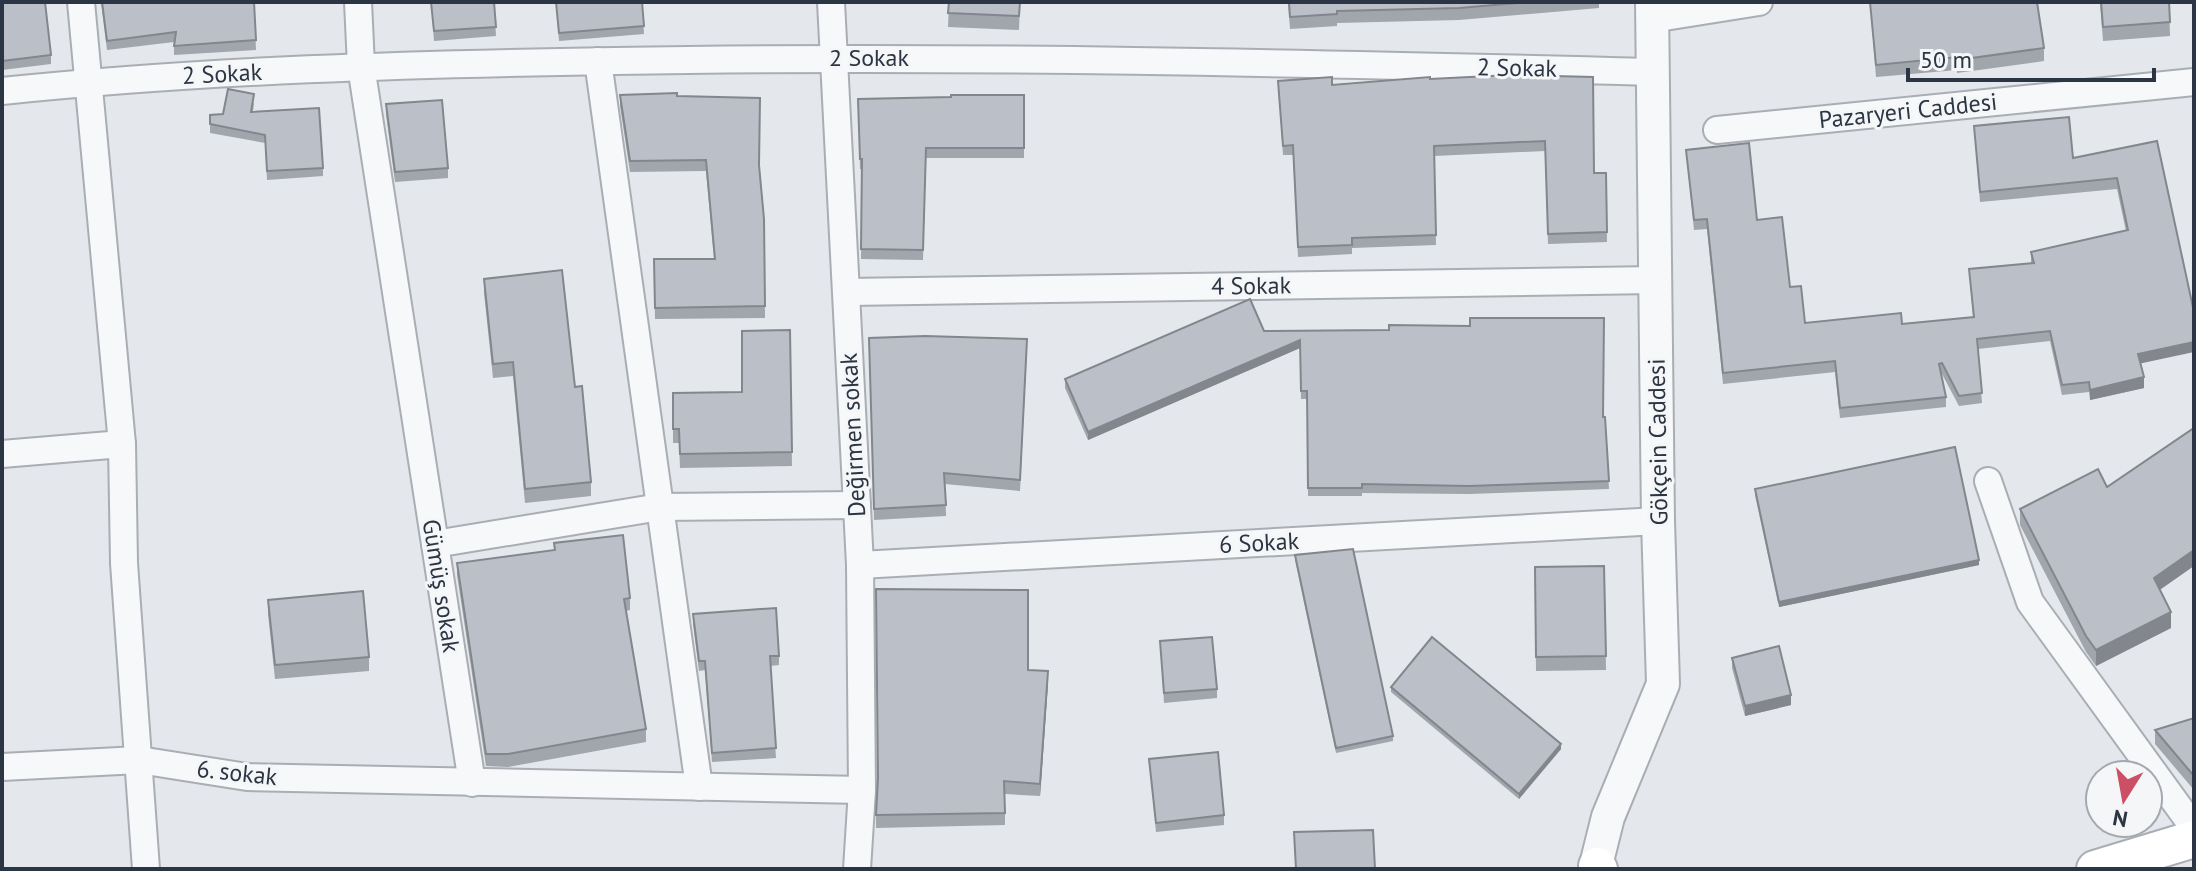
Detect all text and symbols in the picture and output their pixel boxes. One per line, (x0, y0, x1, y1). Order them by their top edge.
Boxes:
scale bar (1908, 32, 2154, 82)
street label: 2 Sokak (829, 42, 909, 73)
text: 50 m (1920, 44, 1972, 75)
street label: 2 Sokak (1477, 51, 1558, 84)
street label: 2 Sokak (181, 56, 263, 91)
street label: Pazaryeri Caddesi (1817, 86, 1999, 135)
street label: 4 Sokak (1211, 269, 1292, 302)
street label: Değirmen sokak (833, 352, 872, 518)
street label: Gökçein Caddesi (1641, 358, 1674, 526)
street label: Gümüş sokak (416, 517, 467, 655)
street label: 6 Sokak (1218, 525, 1300, 560)
street label: 6. sokak (195, 753, 279, 792)
north arrow (2084, 759, 2164, 839)
text: N (2110, 804, 2130, 834)

